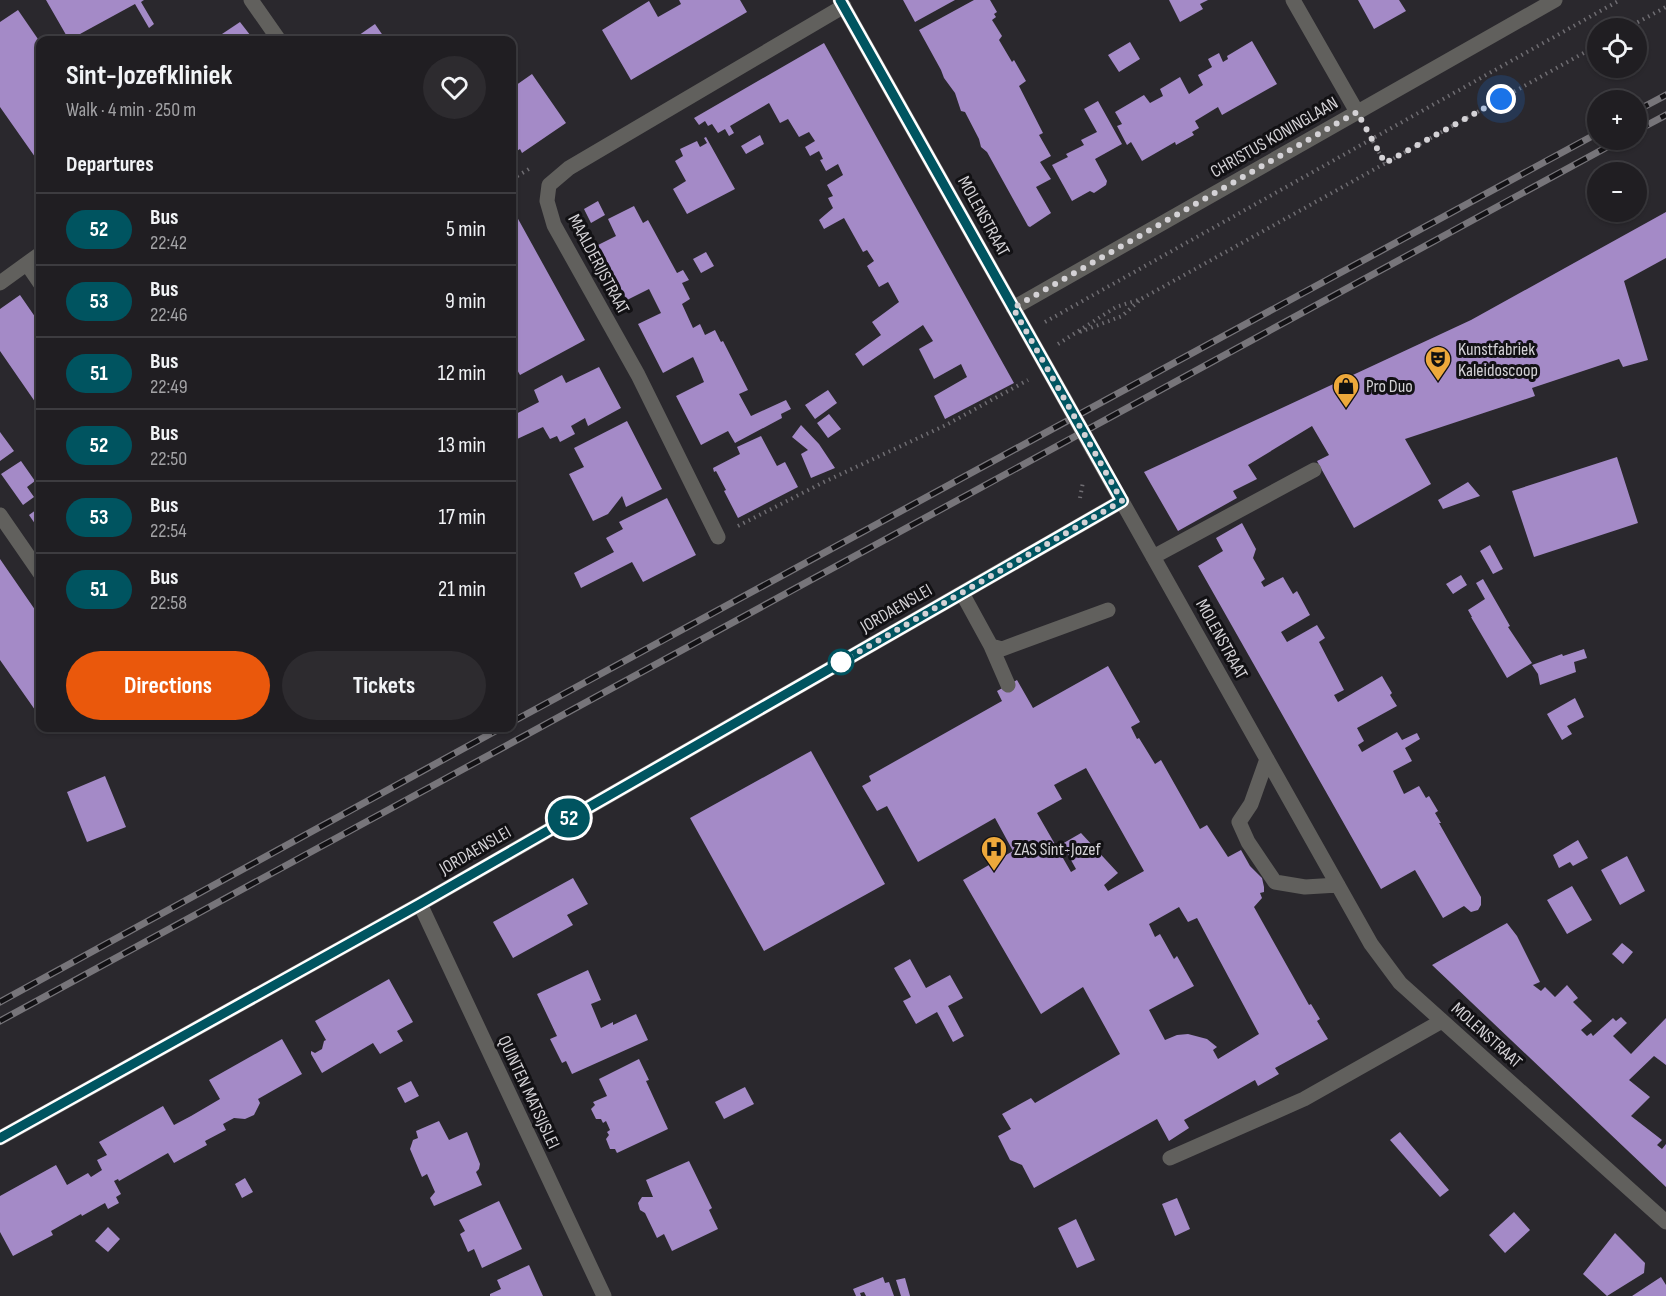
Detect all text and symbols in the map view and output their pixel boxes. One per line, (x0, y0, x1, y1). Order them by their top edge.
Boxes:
map controls (1587, 18, 1647, 222)
button: locate (1587, 18, 1647, 78)
button: heart (423, 56, 486, 119)
text: Sint-Jozefkliniek (66, 59, 232, 92)
your location (1486, 84, 1516, 114)
button: + (1587, 90, 1647, 150)
street label: CHRISTUS KONINGLAAN (1207, 92, 1342, 182)
text: Walk · 4 min · 250 m (66, 98, 196, 122)
text: Departures (66, 151, 154, 178)
button: − (1587, 162, 1647, 222)
street label: MOLENSTRAAT (953, 173, 1014, 260)
text: Bus (150, 204, 179, 231)
street label: MAALDERIJSTRAAT (563, 211, 634, 318)
text: 5 min (446, 216, 486, 243)
text: 52 (90, 217, 108, 242)
text: 22:42 (150, 231, 187, 255)
text: Bus (150, 276, 179, 303)
text: 9 min (445, 288, 486, 315)
text: 53 (90, 289, 108, 314)
text: 22:46 (150, 303, 187, 327)
place label: Kunstfabriek Kaleidoscoop (1458, 339, 1538, 381)
theatre icon: Kunstfabriek Kaleidoscoop (1423, 344, 1453, 382)
text: Bus (150, 348, 179, 375)
text: 12 min (438, 360, 486, 387)
text: 51 (90, 361, 108, 386)
shop icon: Pro Duo (1331, 371, 1361, 409)
text: 22:49 (150, 375, 188, 399)
place label: Pro Duo (1366, 376, 1413, 397)
text: Bus (150, 420, 179, 447)
text: 13 min (438, 432, 486, 459)
text: 52 (90, 433, 108, 458)
text: 22:50 (150, 447, 187, 471)
text: Bus (150, 492, 179, 519)
text: 17 min (438, 504, 486, 531)
text: 53 (90, 505, 108, 530)
text: 22:54 (150, 519, 187, 543)
text: Bus (150, 564, 179, 591)
text: 21 min (438, 576, 486, 603)
text: 51 (90, 577, 108, 602)
street label: JORDAENSLEI (856, 580, 936, 638)
text: 22:58 (150, 591, 187, 615)
street label: MOLENSTRAAT (1191, 596, 1252, 683)
unlabelled marker (828, 649, 854, 675)
button: Directions (66, 651, 270, 720)
button: Tickets (282, 651, 486, 720)
line badge: 52 (542, 798, 596, 838)
text: 52 (560, 806, 578, 831)
street label: JORDAENSLEI (435, 822, 515, 880)
hospital icon: ZAS Sint-Jozef (979, 834, 1009, 872)
place label: ZAS Sint-Jozef (1014, 839, 1101, 860)
street label: MOLENSTRAAT (1447, 998, 1526, 1073)
street label: QUINTEN MATSIJSLEI (493, 1032, 564, 1152)

